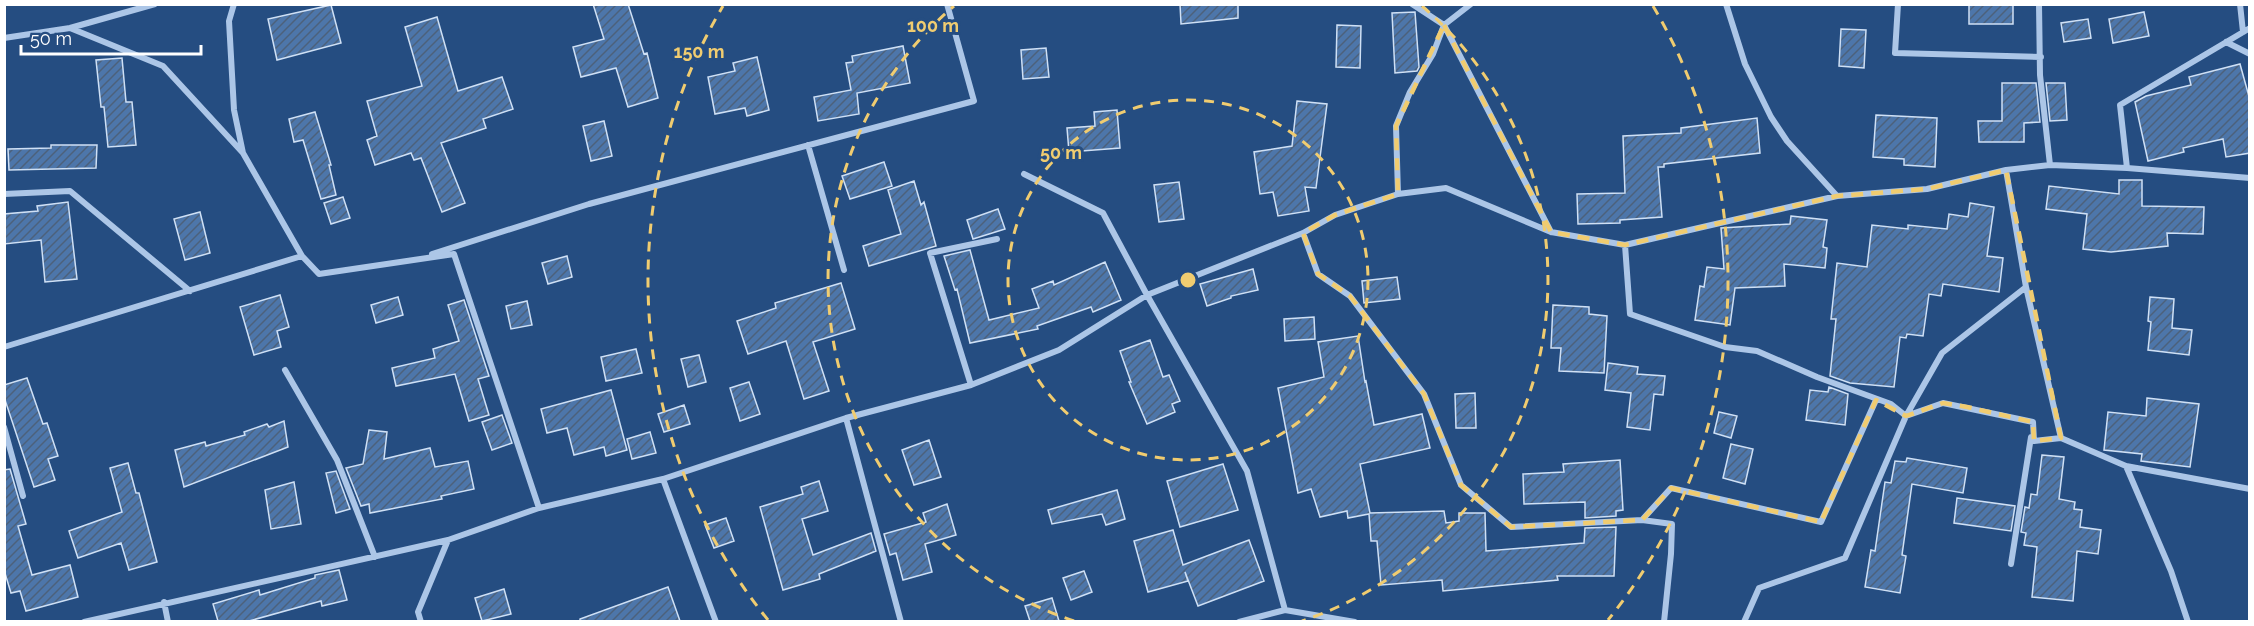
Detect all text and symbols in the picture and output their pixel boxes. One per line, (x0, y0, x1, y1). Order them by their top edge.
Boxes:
text: 100 m (907, 15, 959, 36)
scale bar (21, 18, 201, 56)
text: 50 m (30, 28, 72, 49)
text: 150 m (674, 41, 725, 62)
text: 50 m (1040, 142, 1082, 163)
centre of rings (1178, 270, 1198, 290)

